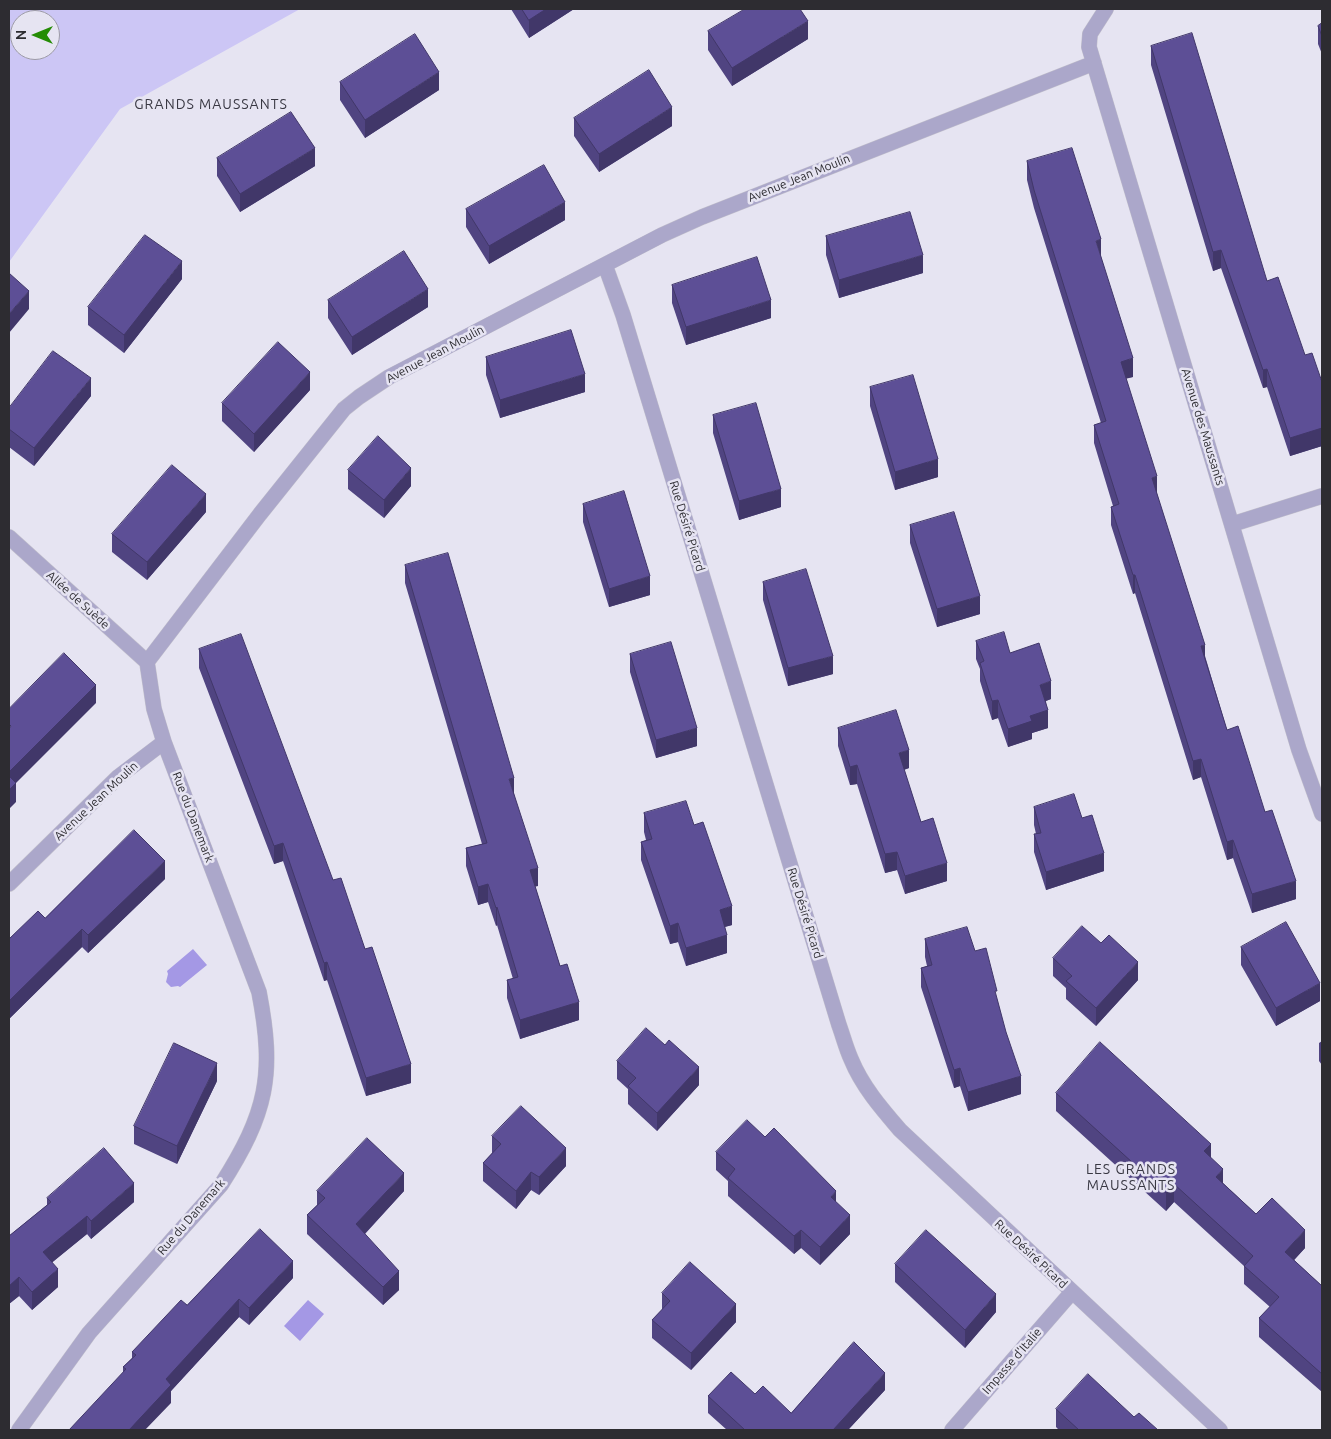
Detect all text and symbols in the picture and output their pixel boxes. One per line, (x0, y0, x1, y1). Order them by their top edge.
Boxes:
north arrow (10, 10, 60, 60)
text: N (13, 30, 29, 40)
district label: GRANDS MAUSSANTS (132, 96, 290, 112)
street label: Avenue Jean Moulin (746, 151, 852, 205)
street label: Avenue Jean Moulin (384, 322, 486, 386)
street label: Avenue des Maussants (1178, 367, 1228, 487)
street label: Rue Désiré Picard (666, 479, 708, 573)
street label: Allée de Suède (43, 568, 113, 632)
street label: Avenue Jean Moulin (51, 759, 141, 843)
street label: Rue du Danemark (169, 770, 217, 864)
street label: Rue Désiré Picard (784, 866, 826, 960)
district label: LES GRANDS MAUSSANTS (1085, 1161, 1177, 1194)
street label: Rue du Danemark (154, 1176, 228, 1258)
street label: Rue Désiré Picard (992, 1217, 1070, 1291)
street label: Impasse d'Italie (979, 1325, 1045, 1397)

